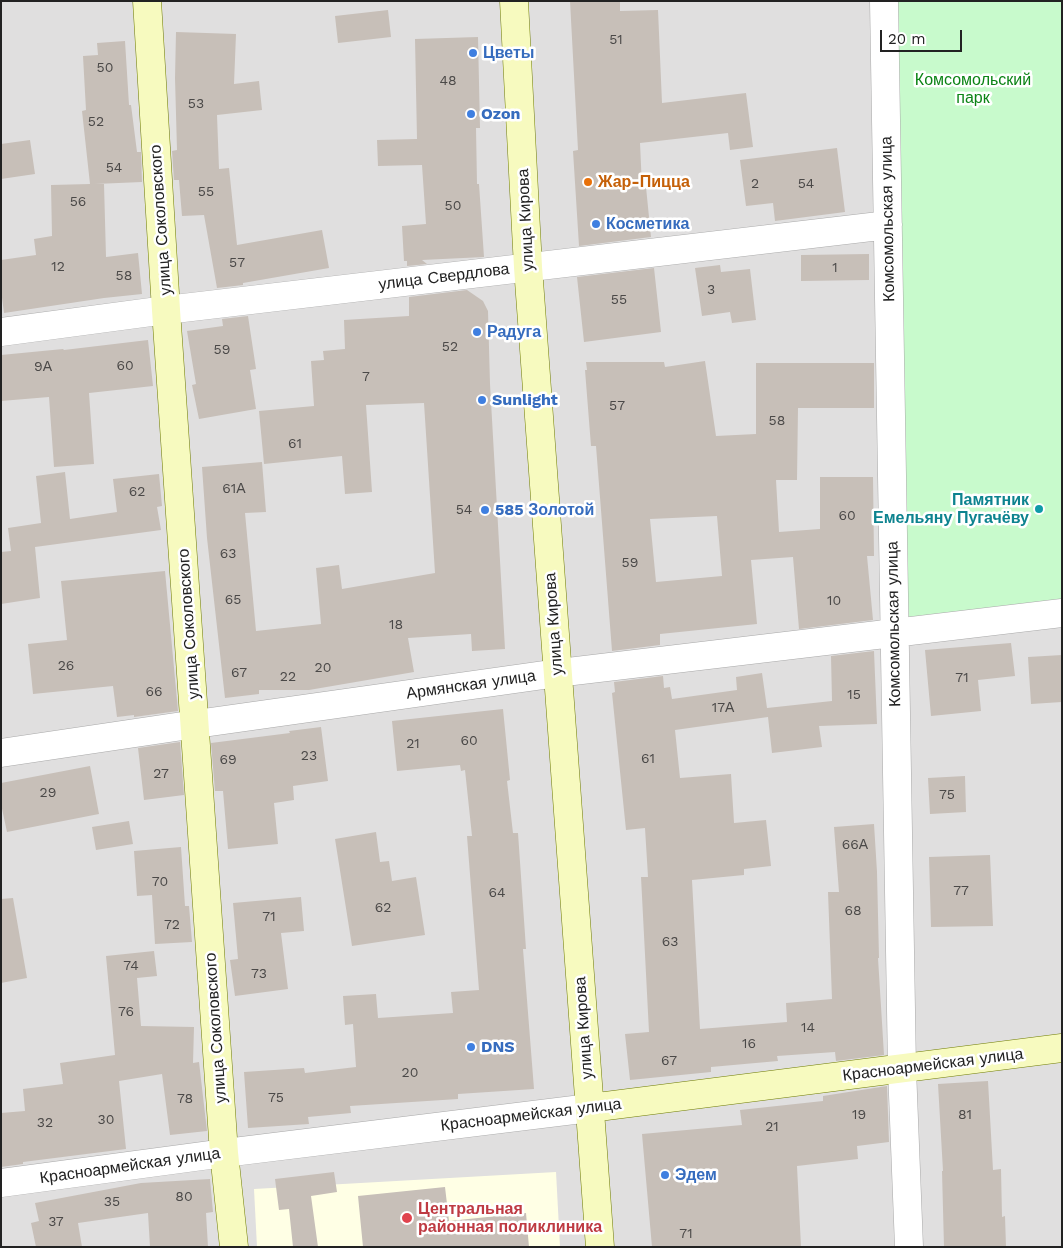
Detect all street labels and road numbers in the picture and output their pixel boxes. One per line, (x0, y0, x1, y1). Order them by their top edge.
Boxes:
street label: Комсомольская улица (877, 136, 899, 302)
street label: улица Соколовского (146, 144, 176, 296)
street label: улица Кирова (514, 168, 538, 272)
street label: улица Свердлова (377, 259, 511, 295)
street label: Комсомольская улица (883, 541, 905, 707)
street label: улица Соколовского (174, 548, 204, 700)
street label: улица Кирова (541, 572, 567, 676)
street label: Армянская улица (405, 666, 537, 704)
street label: улица Соколовского (201, 952, 231, 1104)
street label: улица Кирова (571, 976, 597, 1080)
street label: Красноармейская улица (842, 1044, 1024, 1086)
street label: Красноармейская улица (440, 1094, 622, 1136)
street label: Красноармейская улица (39, 1144, 221, 1188)

